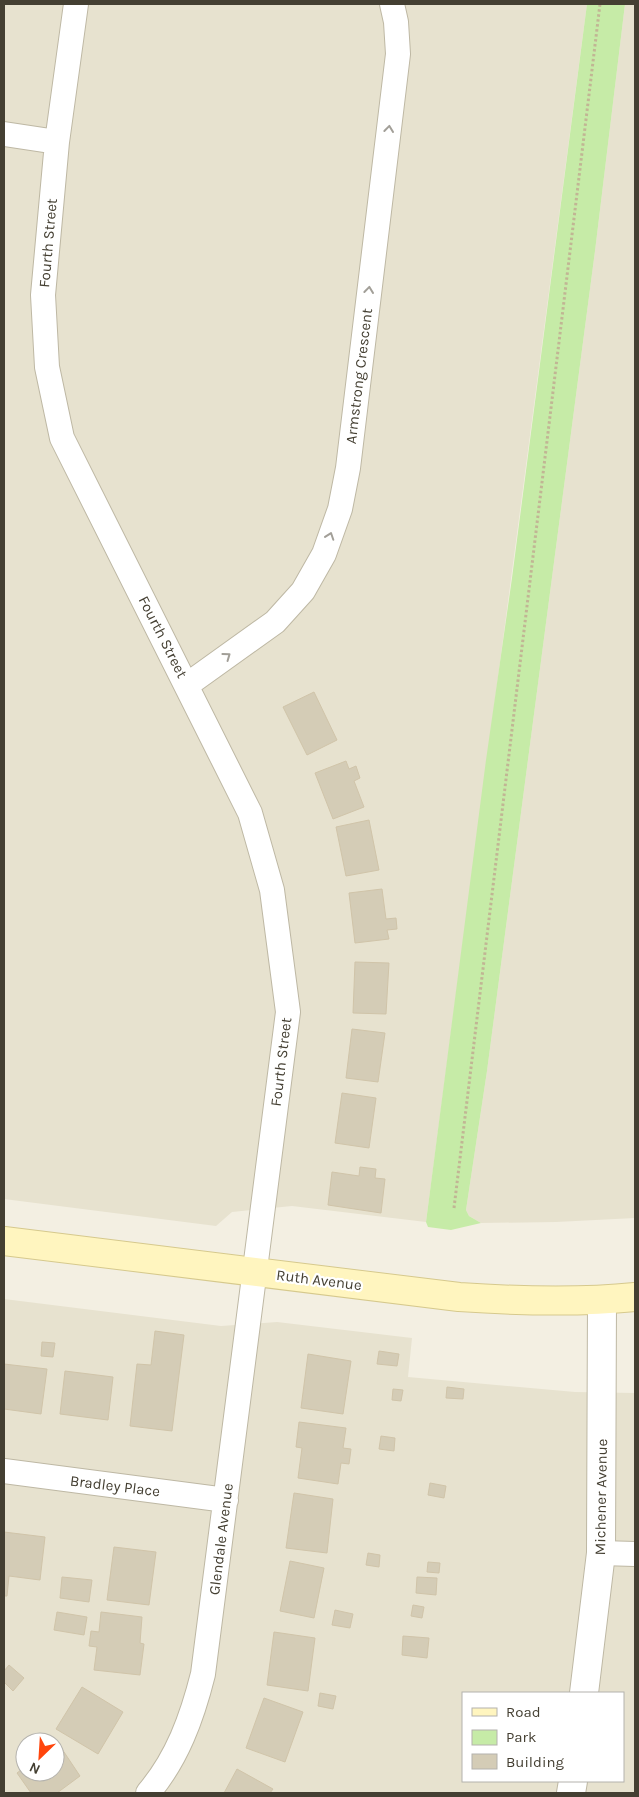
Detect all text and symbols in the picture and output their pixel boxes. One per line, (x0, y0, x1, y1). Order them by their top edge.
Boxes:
one-way arrow (383, 124, 394, 132)
street label: Fourth Street (35, 197, 61, 288)
one-way arrow (363, 285, 374, 293)
street label: Armstrong Crescent (342, 307, 376, 445)
one-way arrow (325, 532, 335, 541)
street label: Fourth Street (135, 593, 192, 681)
one-way arrow (221, 653, 230, 662)
street label: Fourth Street (267, 1016, 295, 1108)
street label: Ruth Avenue (275, 1266, 363, 1294)
street label: Michener Avenue (591, 1438, 611, 1556)
street label: Bradley Place (69, 1472, 161, 1500)
street label: Glendale Avenue (205, 1482, 237, 1596)
legend (462, 1692, 624, 1782)
text: Road (506, 1703, 541, 1721)
text: Park (506, 1728, 536, 1746)
north arrow (15, 1732, 65, 1782)
text: Building (506, 1753, 564, 1771)
text: N (27, 1759, 43, 1778)

